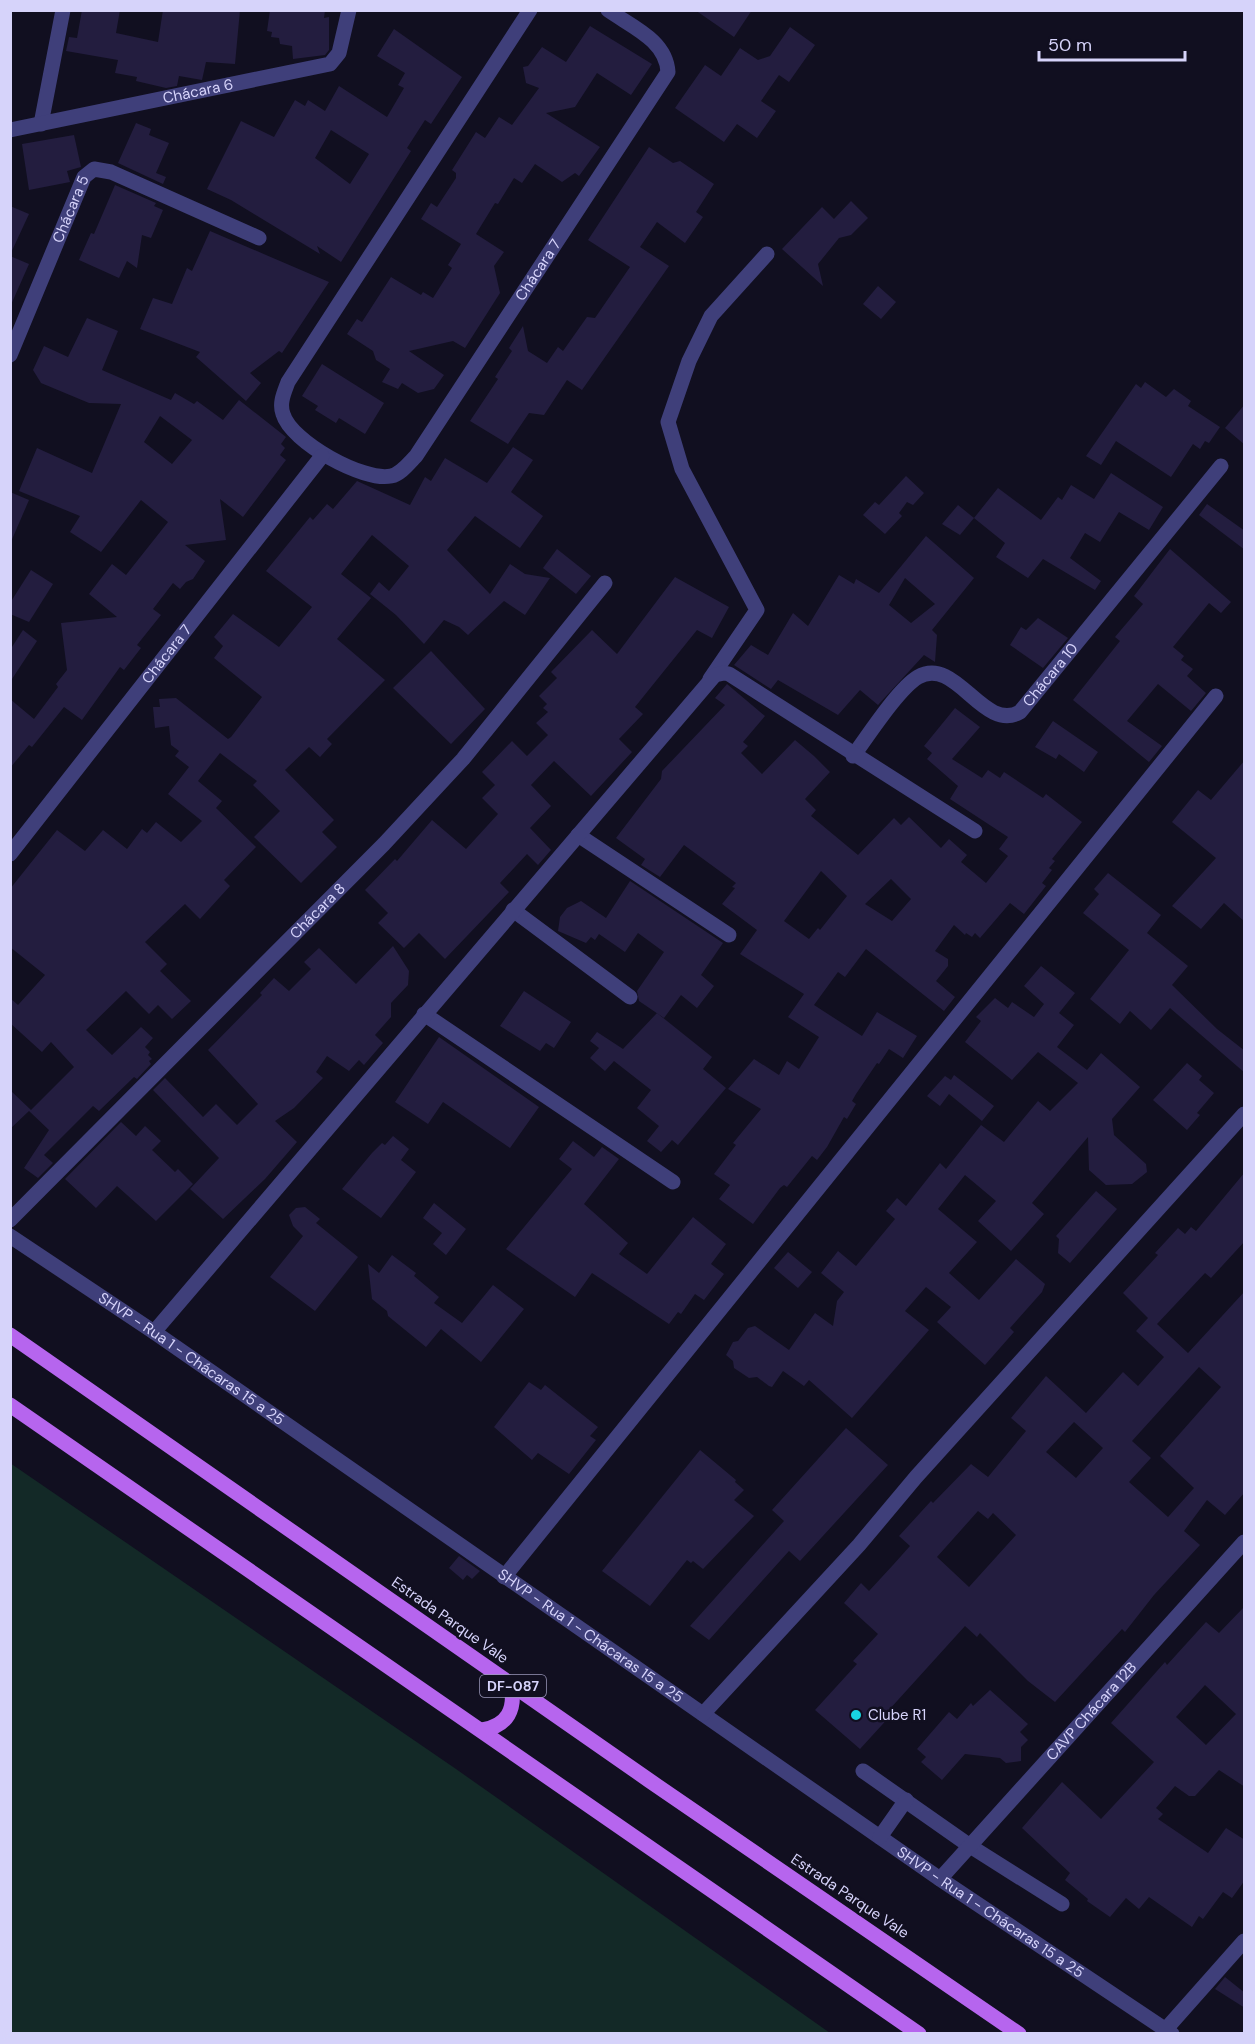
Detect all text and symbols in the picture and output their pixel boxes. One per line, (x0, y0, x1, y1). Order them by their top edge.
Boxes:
scale bar (1039, 24, 1184, 62)
text: 50 m (1048, 33, 1092, 57)
street label: Chácara 6 (161, 74, 235, 108)
street label: Chácara 5 (48, 172, 94, 246)
street label: Chácara 7 (510, 235, 566, 305)
street label: Chácara 7 (137, 620, 196, 688)
street label: Chácara 10 (1018, 639, 1082, 711)
street label: Chácara 8 (285, 879, 350, 943)
street label: SHVP - Rua 1 - Chácaras 15 a 25 (94, 1288, 288, 1430)
street label: SHVP - Rua 1 - Chácaras 15 a 25 (494, 1564, 687, 1707)
street label: Estrada Parque Vale (388, 1572, 512, 1668)
street label: CAVP Chácara 12B (1042, 1658, 1141, 1765)
road number: DF-087 (480, 1675, 546, 1697)
place label: Clube R1 (868, 1705, 926, 1725)
marker: Clube R1 (849, 1708, 863, 1722)
street label: SHVP - Rua 1 - Chácaras 15 a 25 (893, 1842, 1088, 1982)
street label: Estrada Parque Vale (787, 1849, 913, 1943)

